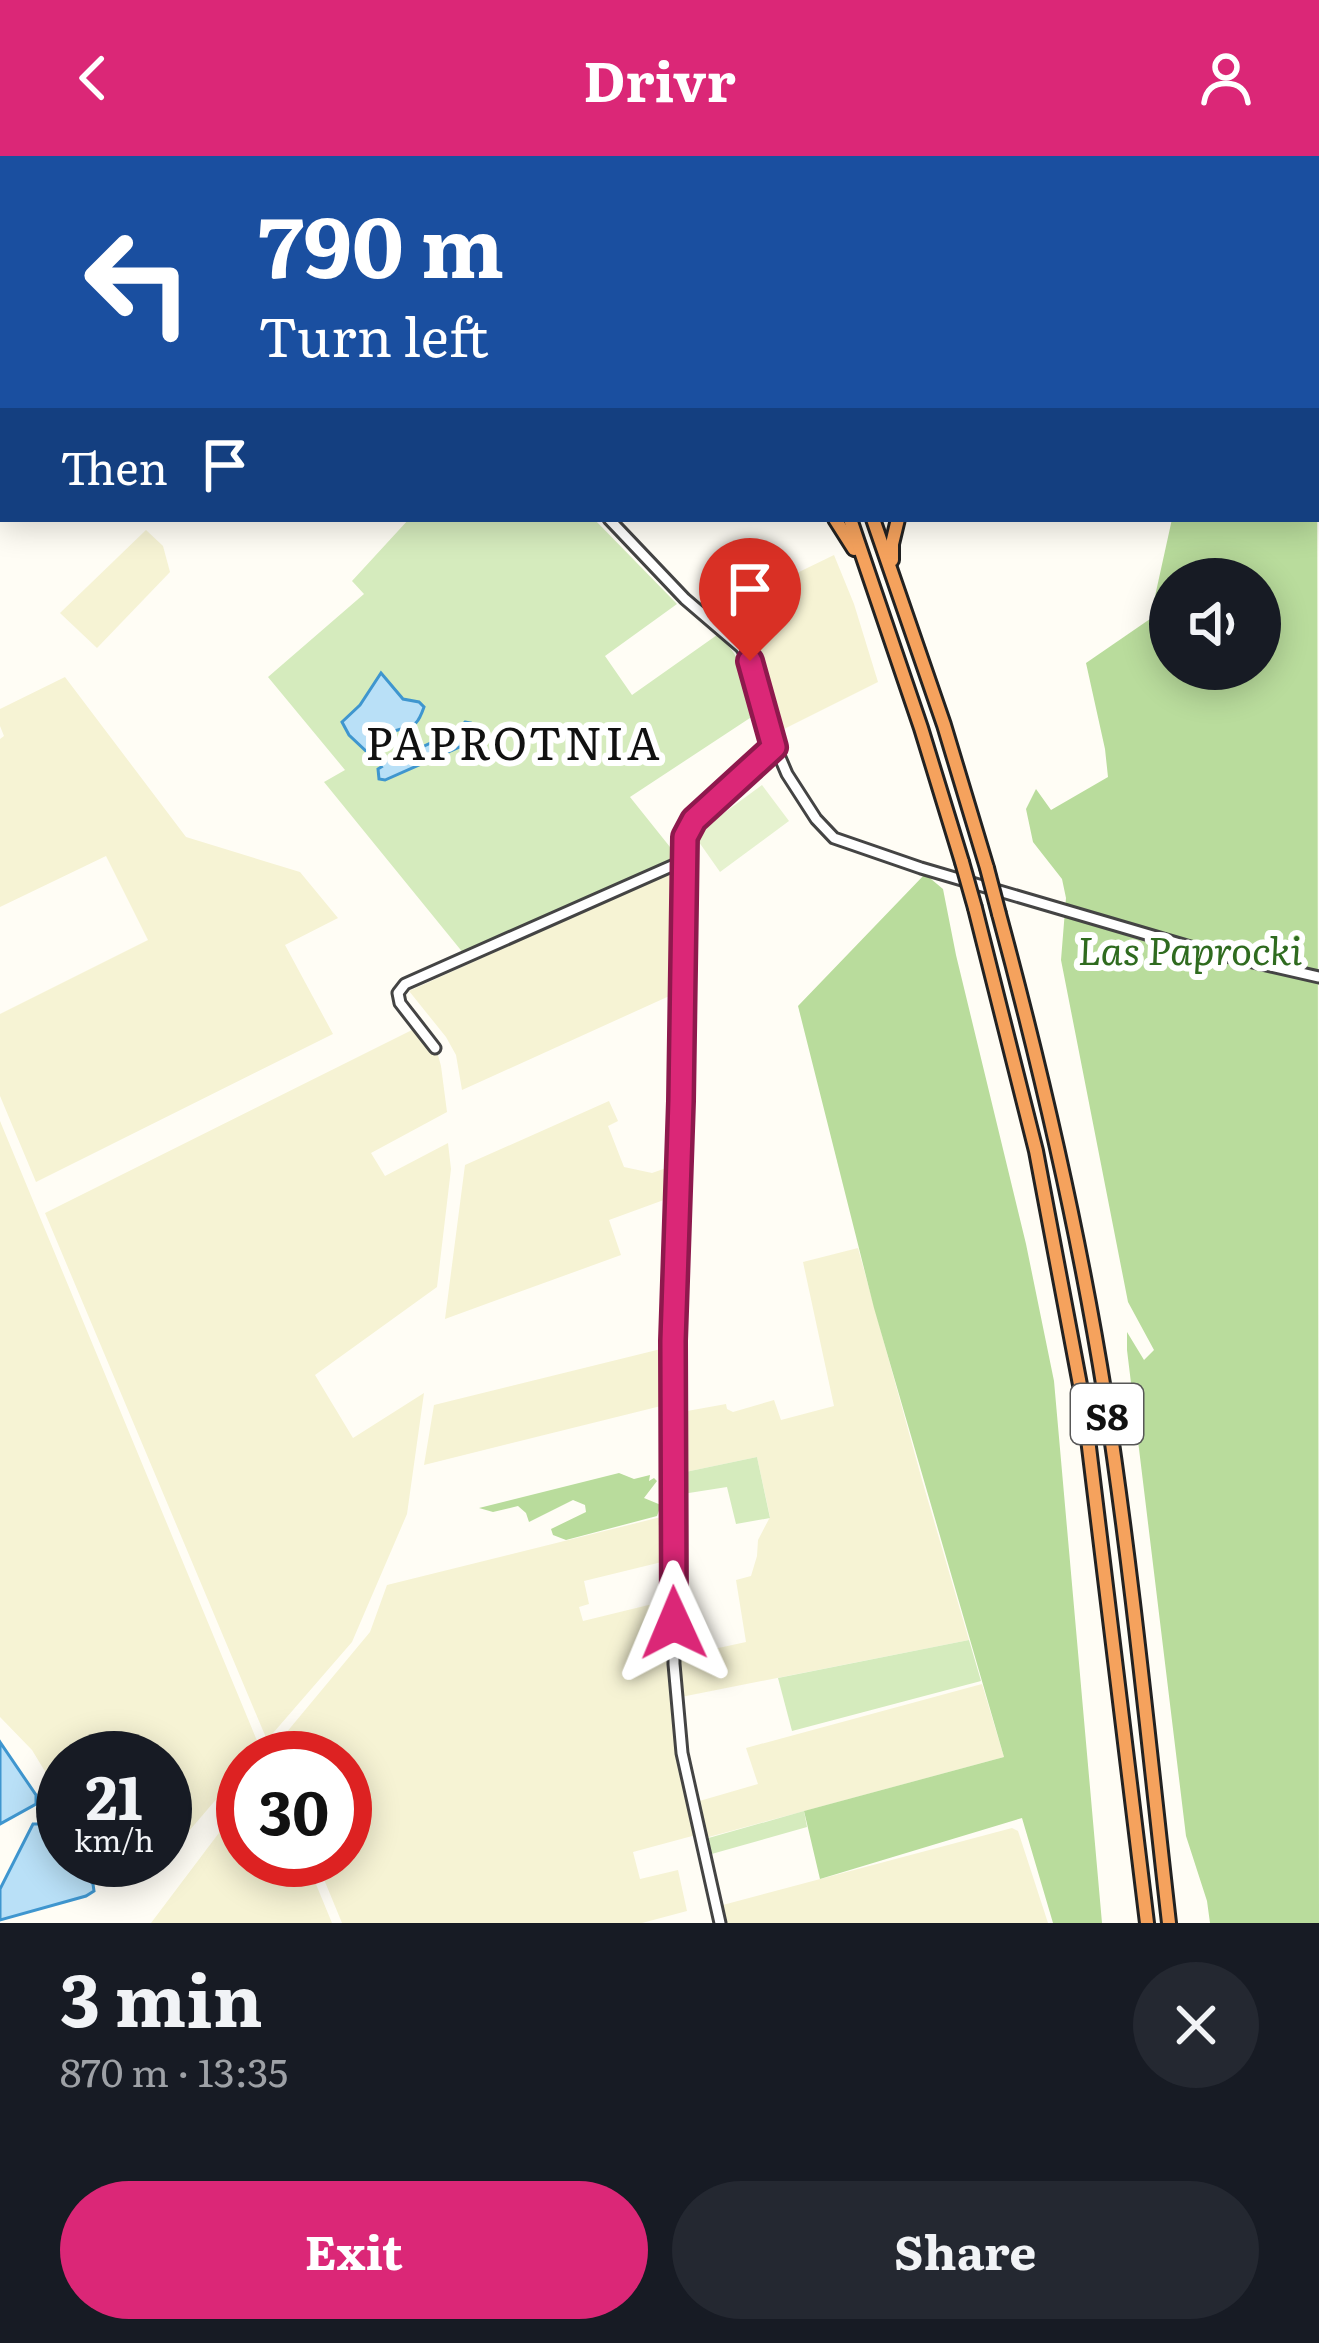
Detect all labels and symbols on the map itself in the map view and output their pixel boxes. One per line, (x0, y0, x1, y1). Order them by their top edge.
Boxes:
pin (699, 538, 801, 661)
district label: PAPROTNIA (365, 707, 663, 774)
park label: Las Paprocki (1078, 919, 1303, 977)
road number: S8 (1071, 1384, 1143, 1444)
position arrow (611, 1560, 737, 1686)
speed limit sign: 30 (216, 1731, 372, 1887)

